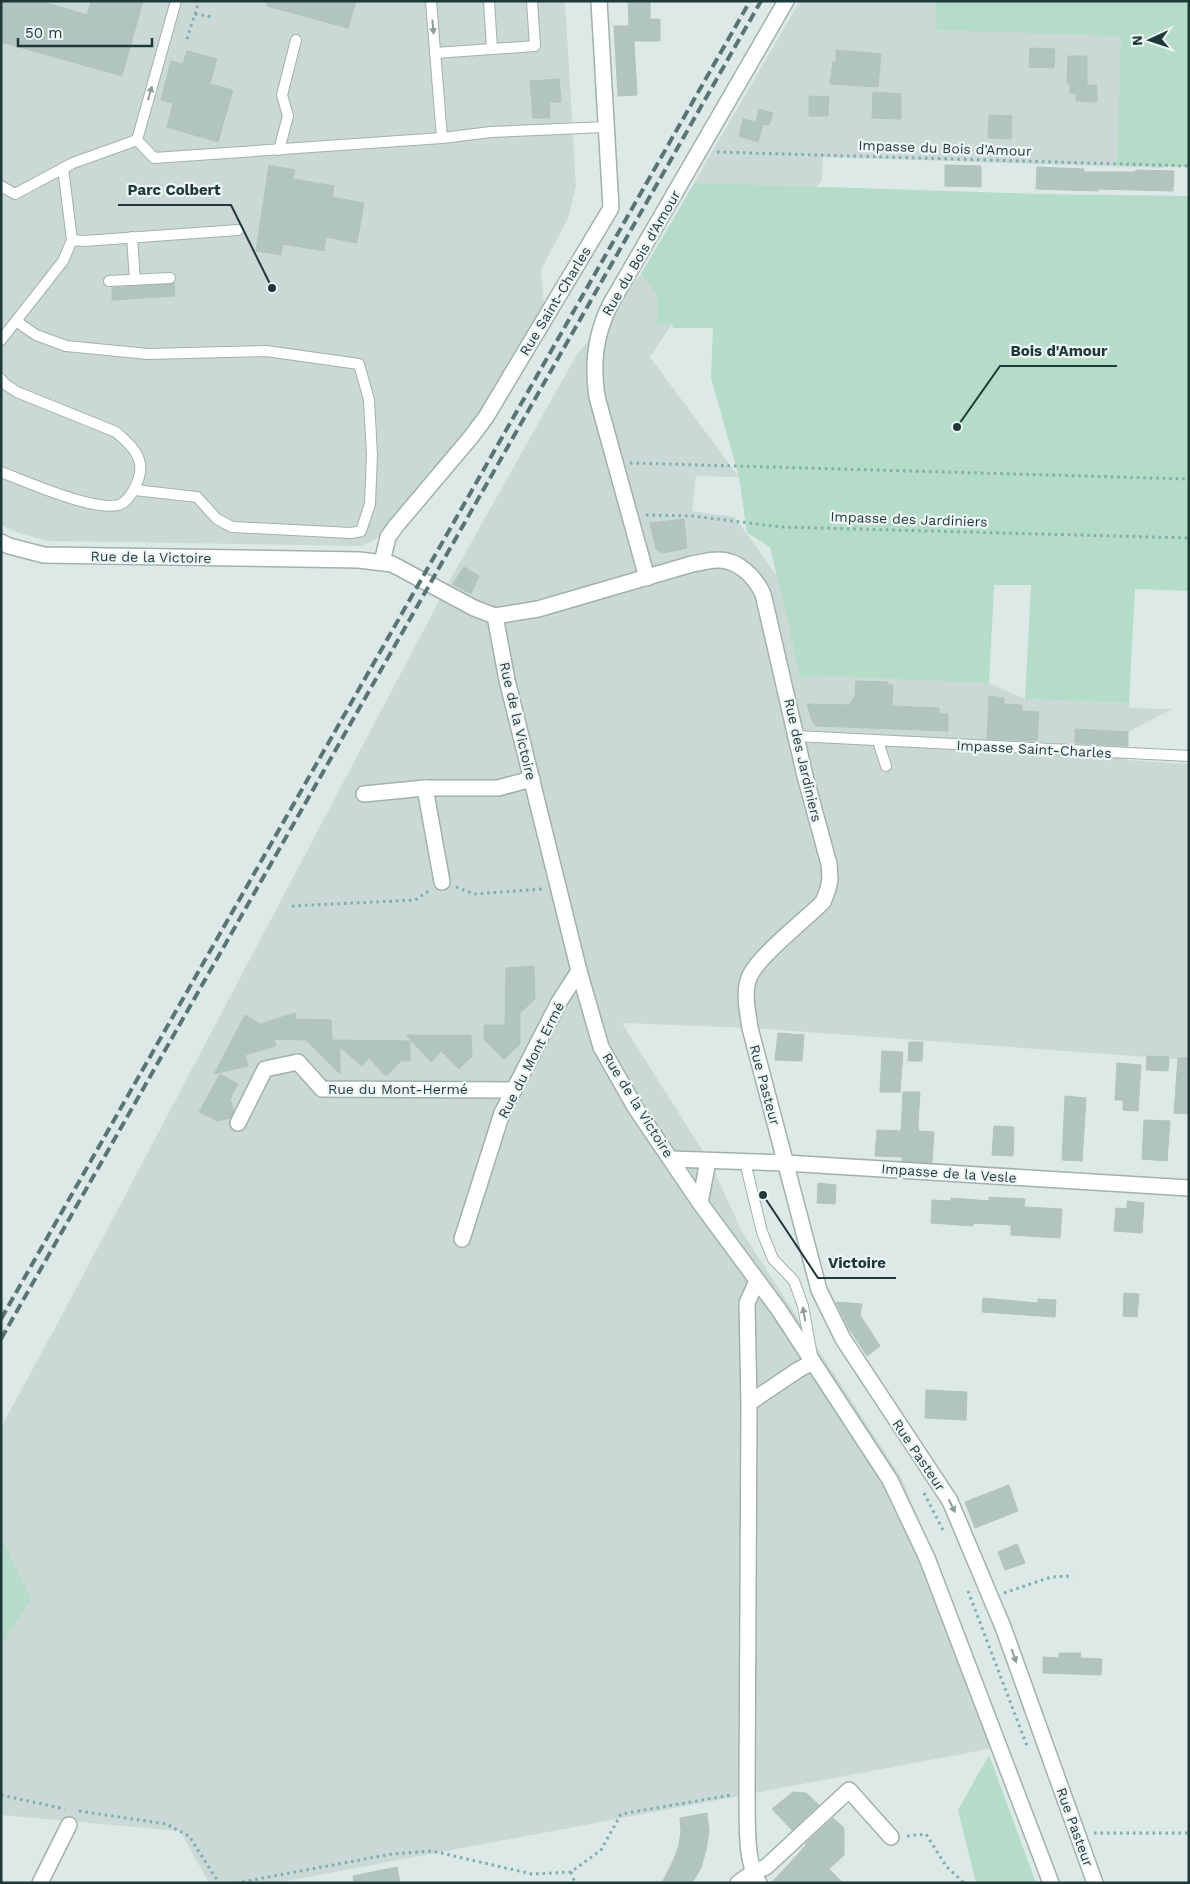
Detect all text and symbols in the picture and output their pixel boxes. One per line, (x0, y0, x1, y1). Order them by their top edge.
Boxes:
scale bar (18, 15, 151, 47)
north arrow (1125, 15, 1175, 65)
one-way arrow (429, 20, 437, 36)
text: 50 m (25, 24, 62, 42)
text: N (1129, 35, 1145, 46)
one-way arrow (146, 85, 154, 100)
street label: Impasse du Bois d'Amour (858, 137, 1032, 159)
callout: Parc Colbert (118, 175, 231, 205)
text: Parc Colbert (128, 181, 221, 199)
street label: Rue du Bois d'Amour (599, 187, 684, 319)
street label: Rue Saint-Charles (516, 244, 594, 358)
callout: Bois d'Amour (1000, 336, 1117, 366)
text: Bois d'Amour (1011, 342, 1108, 360)
street label: Impasse des Jardiniers (830, 508, 988, 530)
street label: Rue de la Victoire (91, 548, 211, 566)
street label: Rue de la Victoire (497, 660, 539, 782)
street label: Rue des Jardiniers (781, 697, 825, 823)
street label: Impasse Saint-Charles (956, 737, 1112, 761)
street label: Rue du Mont Ermé (495, 999, 567, 1121)
street label: Rue Pasteur (747, 1043, 784, 1127)
street label: Rue de la Victoire (599, 1050, 677, 1160)
street label: Rue du Mont-Hermé (328, 1081, 468, 1097)
street label: Impasse de la Vesle (881, 1160, 1017, 1186)
callout: Victoire (818, 1248, 896, 1278)
text: Victoire (828, 1254, 886, 1272)
one-way arrow (800, 1306, 808, 1322)
street label: Rue Pasteur (889, 1416, 949, 1494)
one-way arrow (947, 1498, 956, 1513)
one-way arrow (1011, 1648, 1018, 1663)
street label: Rue Pasteur (1053, 1785, 1097, 1869)

